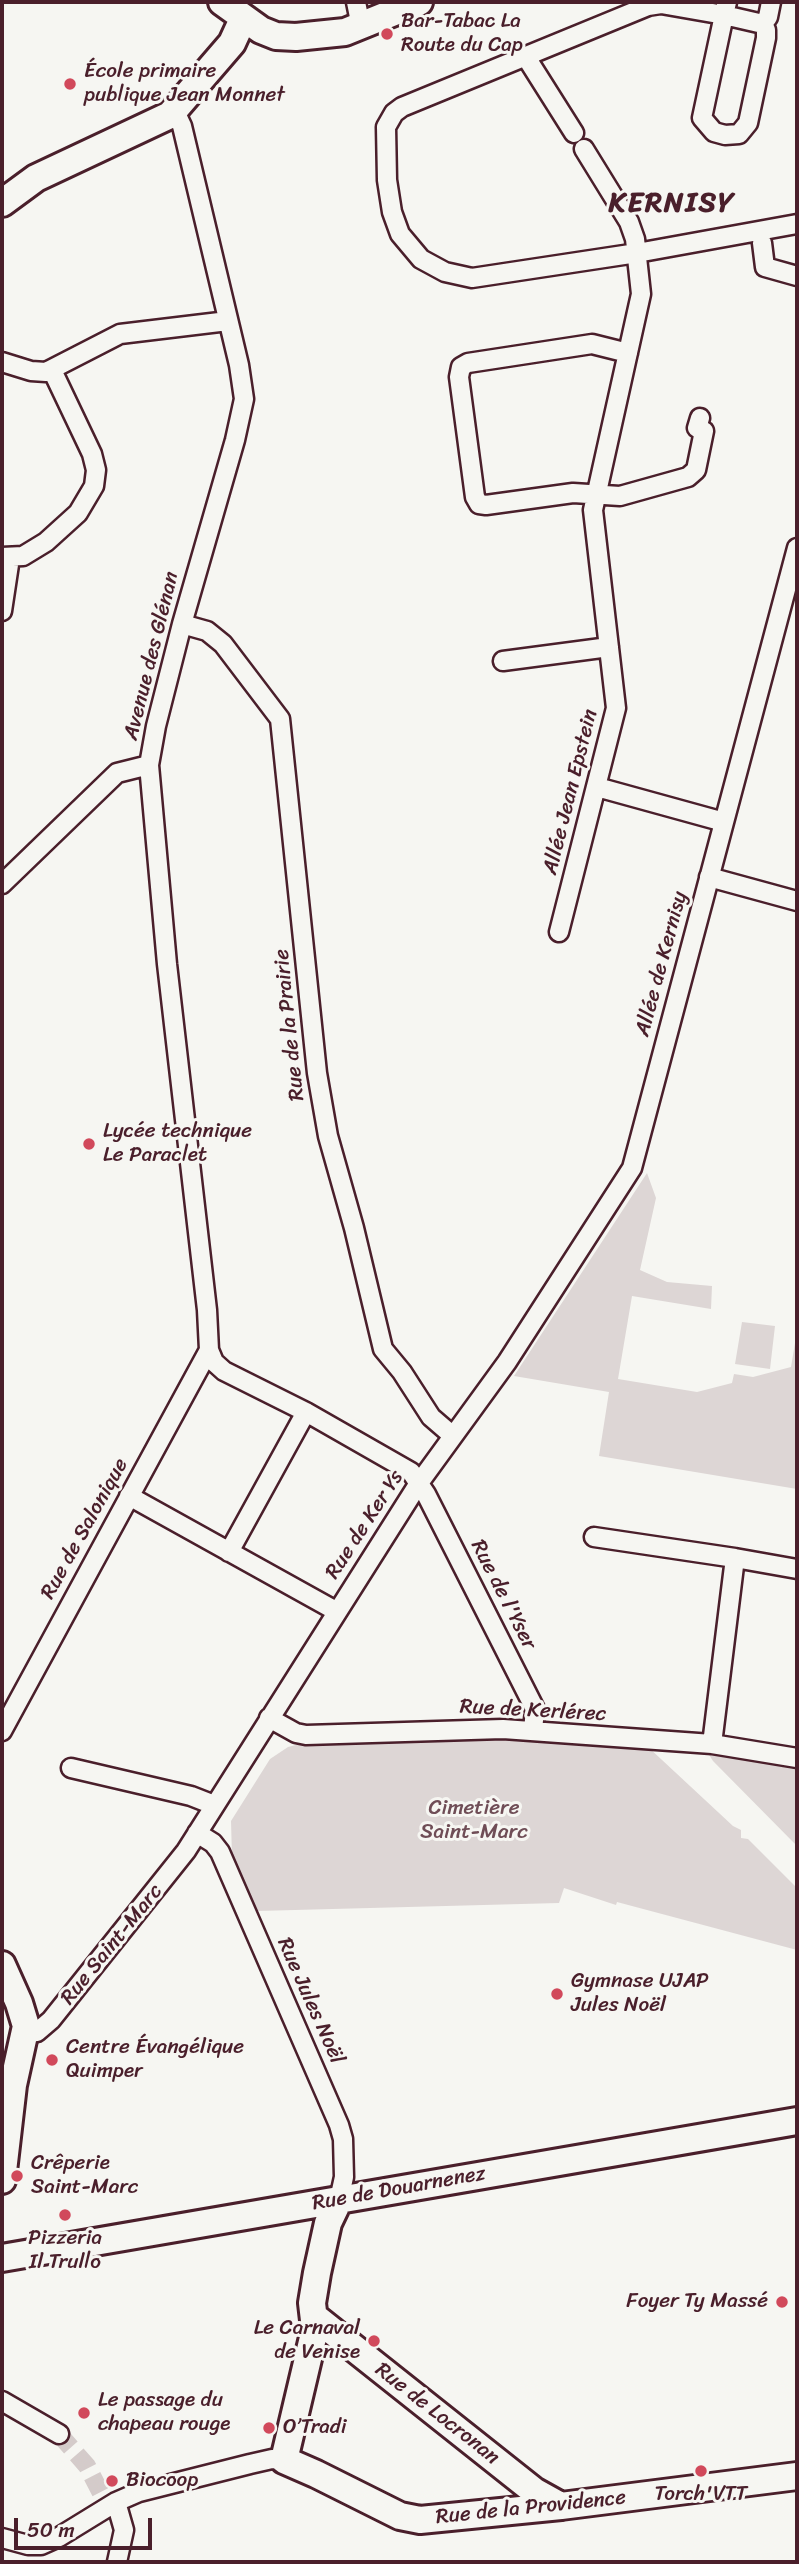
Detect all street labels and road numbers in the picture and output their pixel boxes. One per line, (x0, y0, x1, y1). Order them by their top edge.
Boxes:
street label: Avenue des Glénan (119, 569, 185, 743)
street label: Allée Jean Epstein (538, 707, 604, 877)
street label: Allée de Kernisy (631, 889, 693, 1039)
street label: Rue de la Prairie (270, 948, 310, 1102)
street label: Rue de Salonique (36, 1454, 134, 1604)
street label: Rue de Ker Ys (321, 1466, 409, 1584)
street label: Rue de l'Yser (465, 1536, 541, 1654)
street label: Rue de Kerlérec (459, 1695, 607, 1727)
street label: Rue Saint-Marc (56, 1880, 168, 2010)
street label: Rue Jules Noël (271, 1934, 349, 2068)
street label: Rue de Douarnenez (310, 2161, 488, 2217)
street label: Rue de Locronan (370, 2358, 504, 2470)
street label: Rue de la Providence (435, 2485, 627, 2531)

